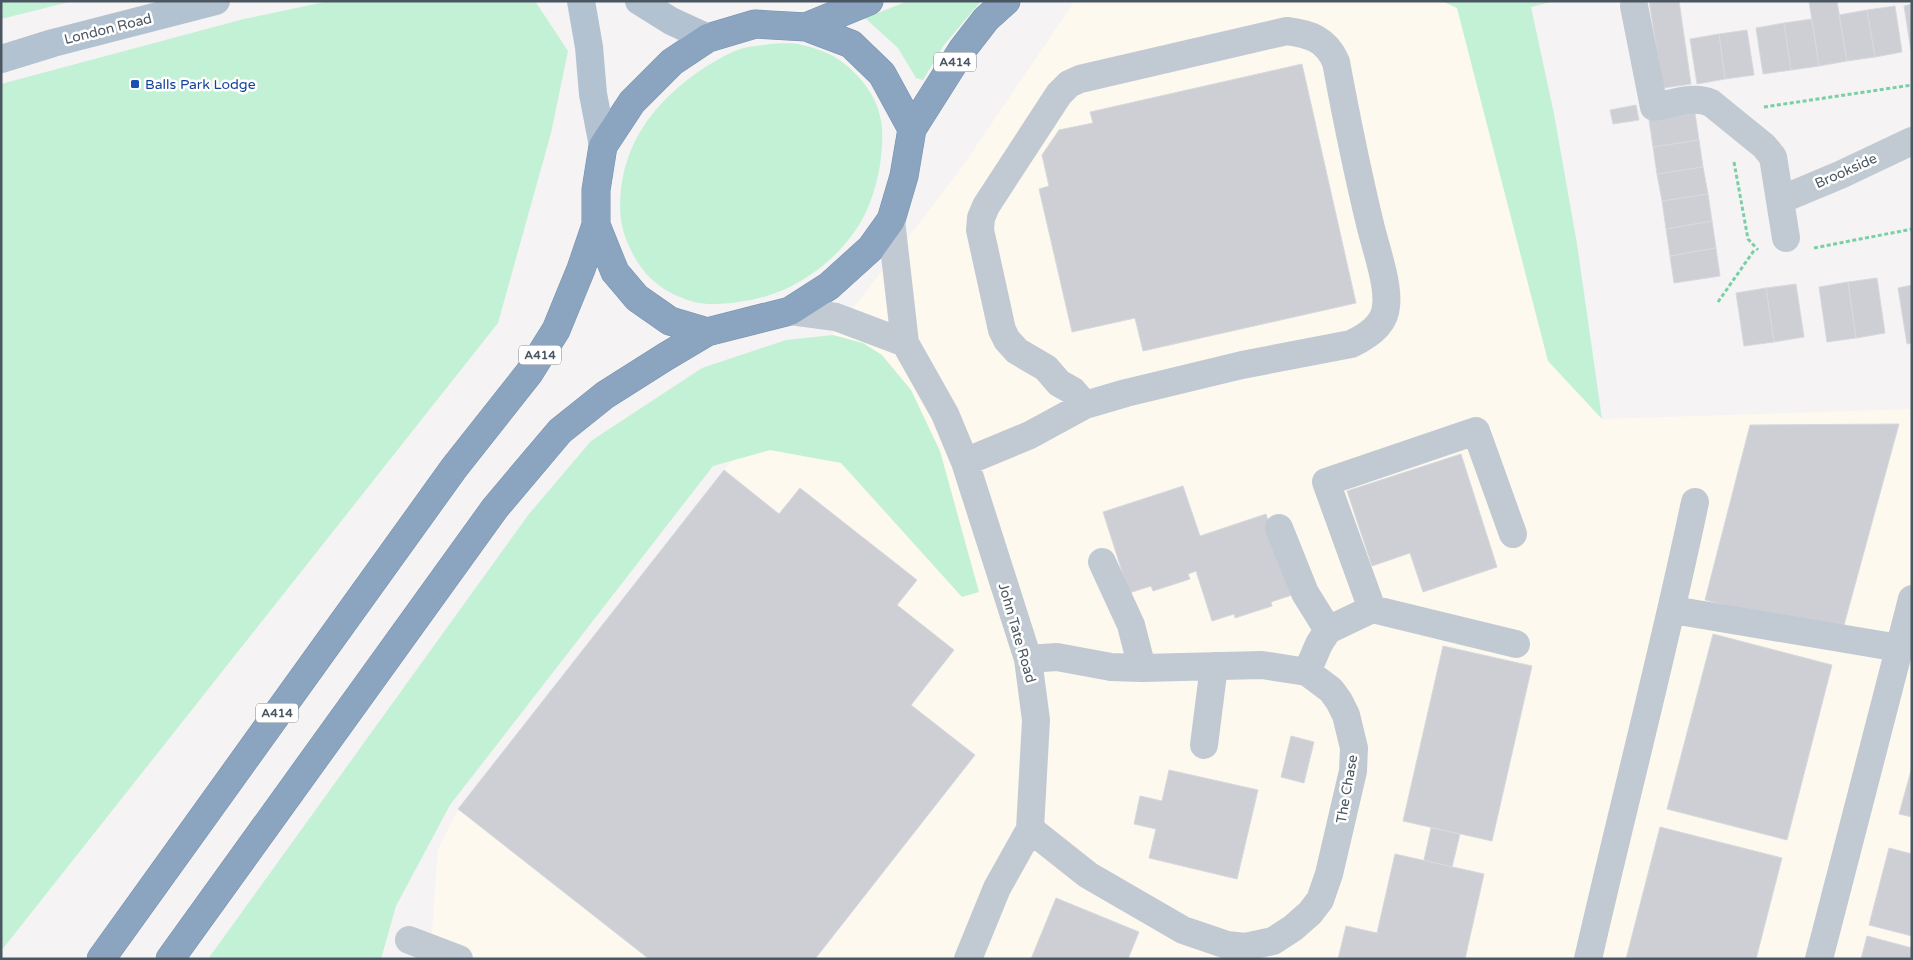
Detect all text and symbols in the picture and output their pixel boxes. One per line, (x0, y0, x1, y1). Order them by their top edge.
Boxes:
street label: London Road (62, 10, 154, 48)
road number: A414 (934, 52, 976, 72)
place label: Balls Park Lodge (145, 76, 256, 93)
marker: Balls Park Lodge (129, 78, 141, 90)
street label: Brookside (1812, 150, 1880, 192)
road number: A414 (519, 346, 561, 364)
street label: John Tate Road (995, 581, 1039, 685)
road number: A414 (256, 704, 298, 722)
street label: The Chase (1333, 753, 1361, 825)

